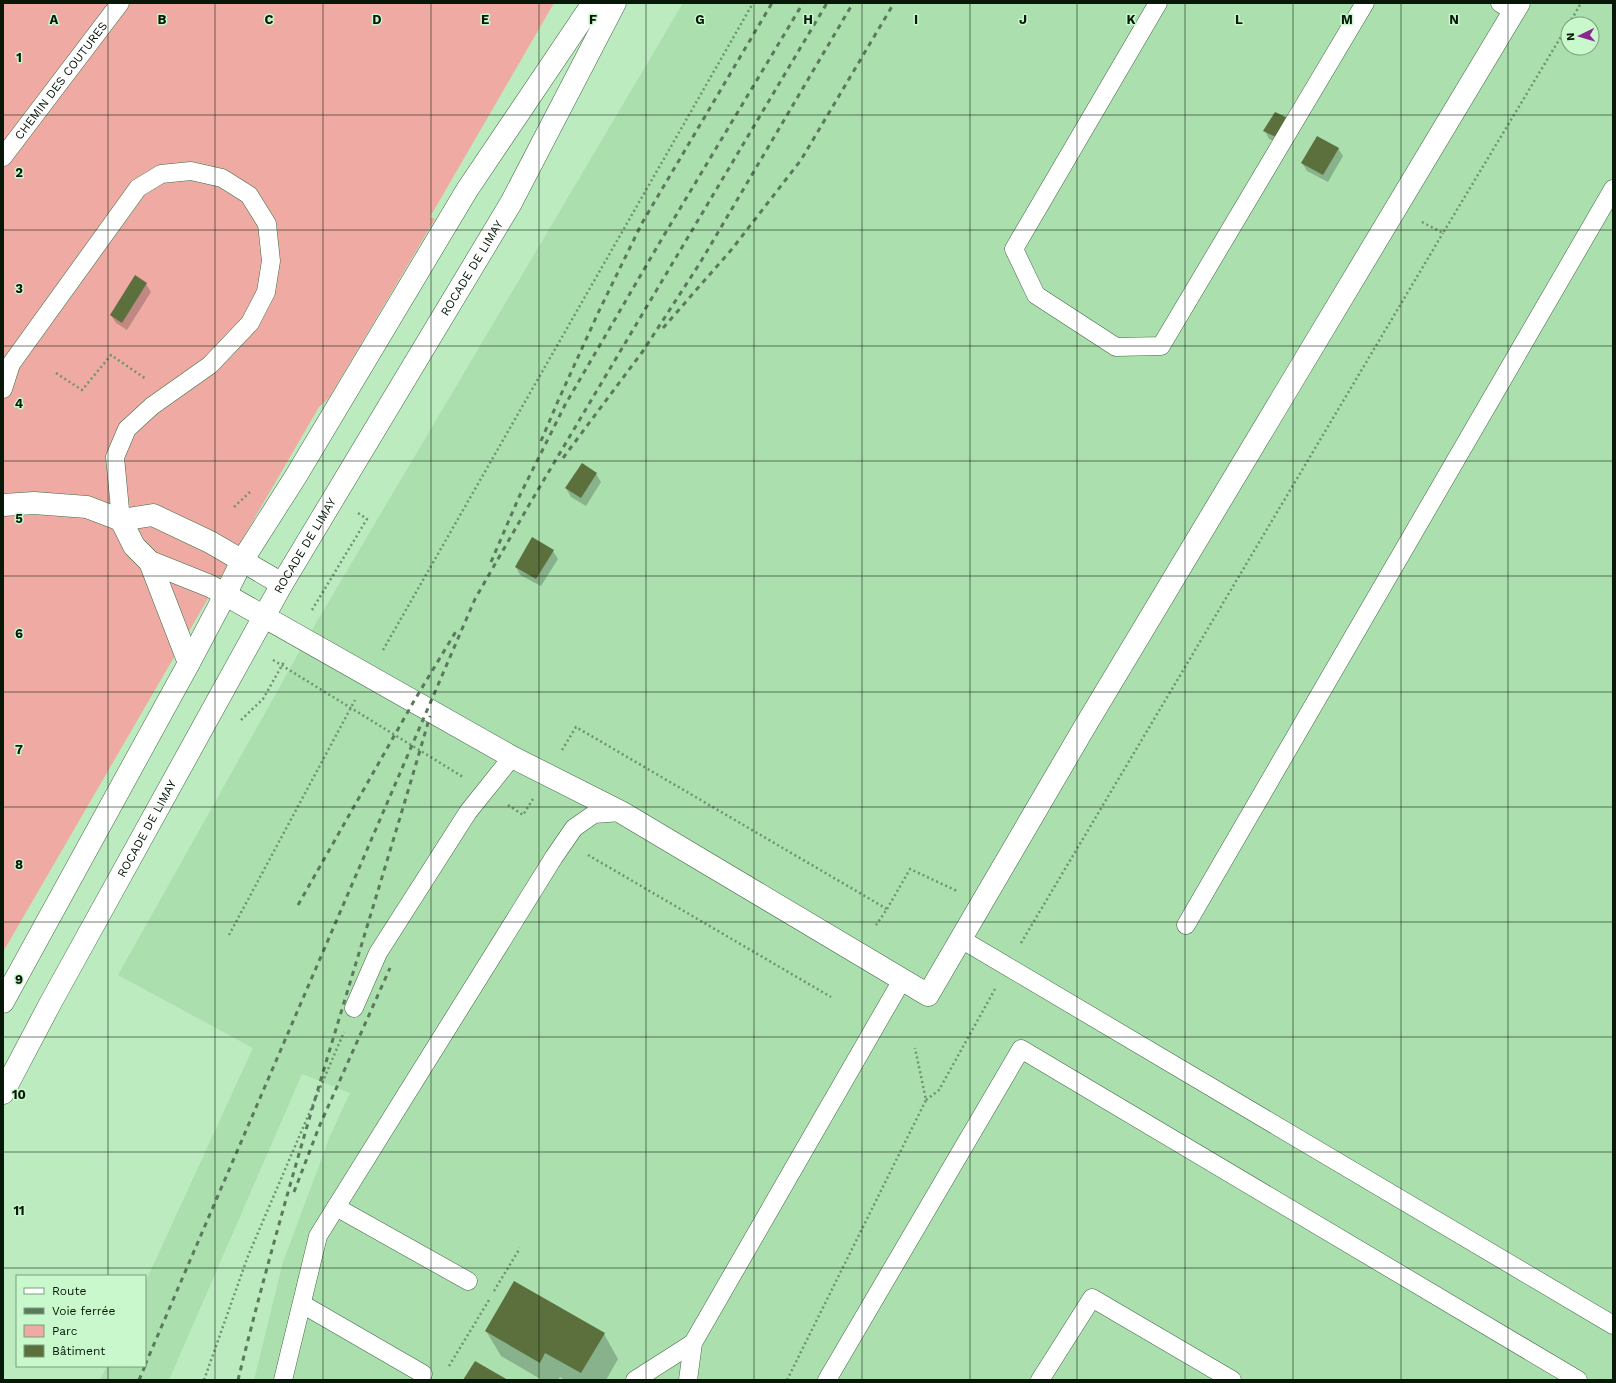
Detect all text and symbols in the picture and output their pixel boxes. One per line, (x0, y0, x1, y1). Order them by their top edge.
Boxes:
text: A (50, 12, 59, 27)
text: B (158, 12, 167, 27)
text: C (265, 12, 274, 27)
text: D (372, 12, 382, 27)
text: E (481, 12, 489, 27)
text: F (589, 12, 597, 27)
text: G (695, 12, 705, 27)
text: H (803, 12, 813, 27)
text: I (914, 12, 918, 27)
text: J (1019, 12, 1027, 27)
text: K (1126, 12, 1136, 27)
text: L (1235, 12, 1243, 27)
text: M (1341, 12, 1353, 27)
text: N (1449, 12, 1459, 27)
north arrow (1560, 16, 1600, 56)
street label: CHEMIN DES COUTURES (12, 19, 110, 142)
text: N (1564, 32, 1577, 41)
text: 1 (16, 50, 22, 65)
text: 2 (15, 165, 23, 180)
street label: ROCADE DE LIMAY (438, 218, 506, 318)
text: 3 (15, 281, 23, 296)
text: 4 (15, 396, 24, 411)
street label: ROCADE DE LIMAY (271, 495, 339, 596)
text: 5 (15, 511, 23, 526)
text: 6 (15, 626, 23, 641)
text: 7 (15, 742, 23, 757)
street label: ROCADE DE LIMAY (114, 777, 179, 880)
text: 8 (15, 857, 23, 872)
text: 9 (15, 972, 23, 987)
text: 10 (12, 1087, 26, 1102)
text: 11 (13, 1203, 25, 1218)
legend (16, 1275, 146, 1367)
text: Route (52, 1284, 86, 1298)
text: Voie ferrée (52, 1304, 115, 1318)
text: Parc (52, 1324, 78, 1338)
text: Bâtiment (52, 1344, 105, 1358)

